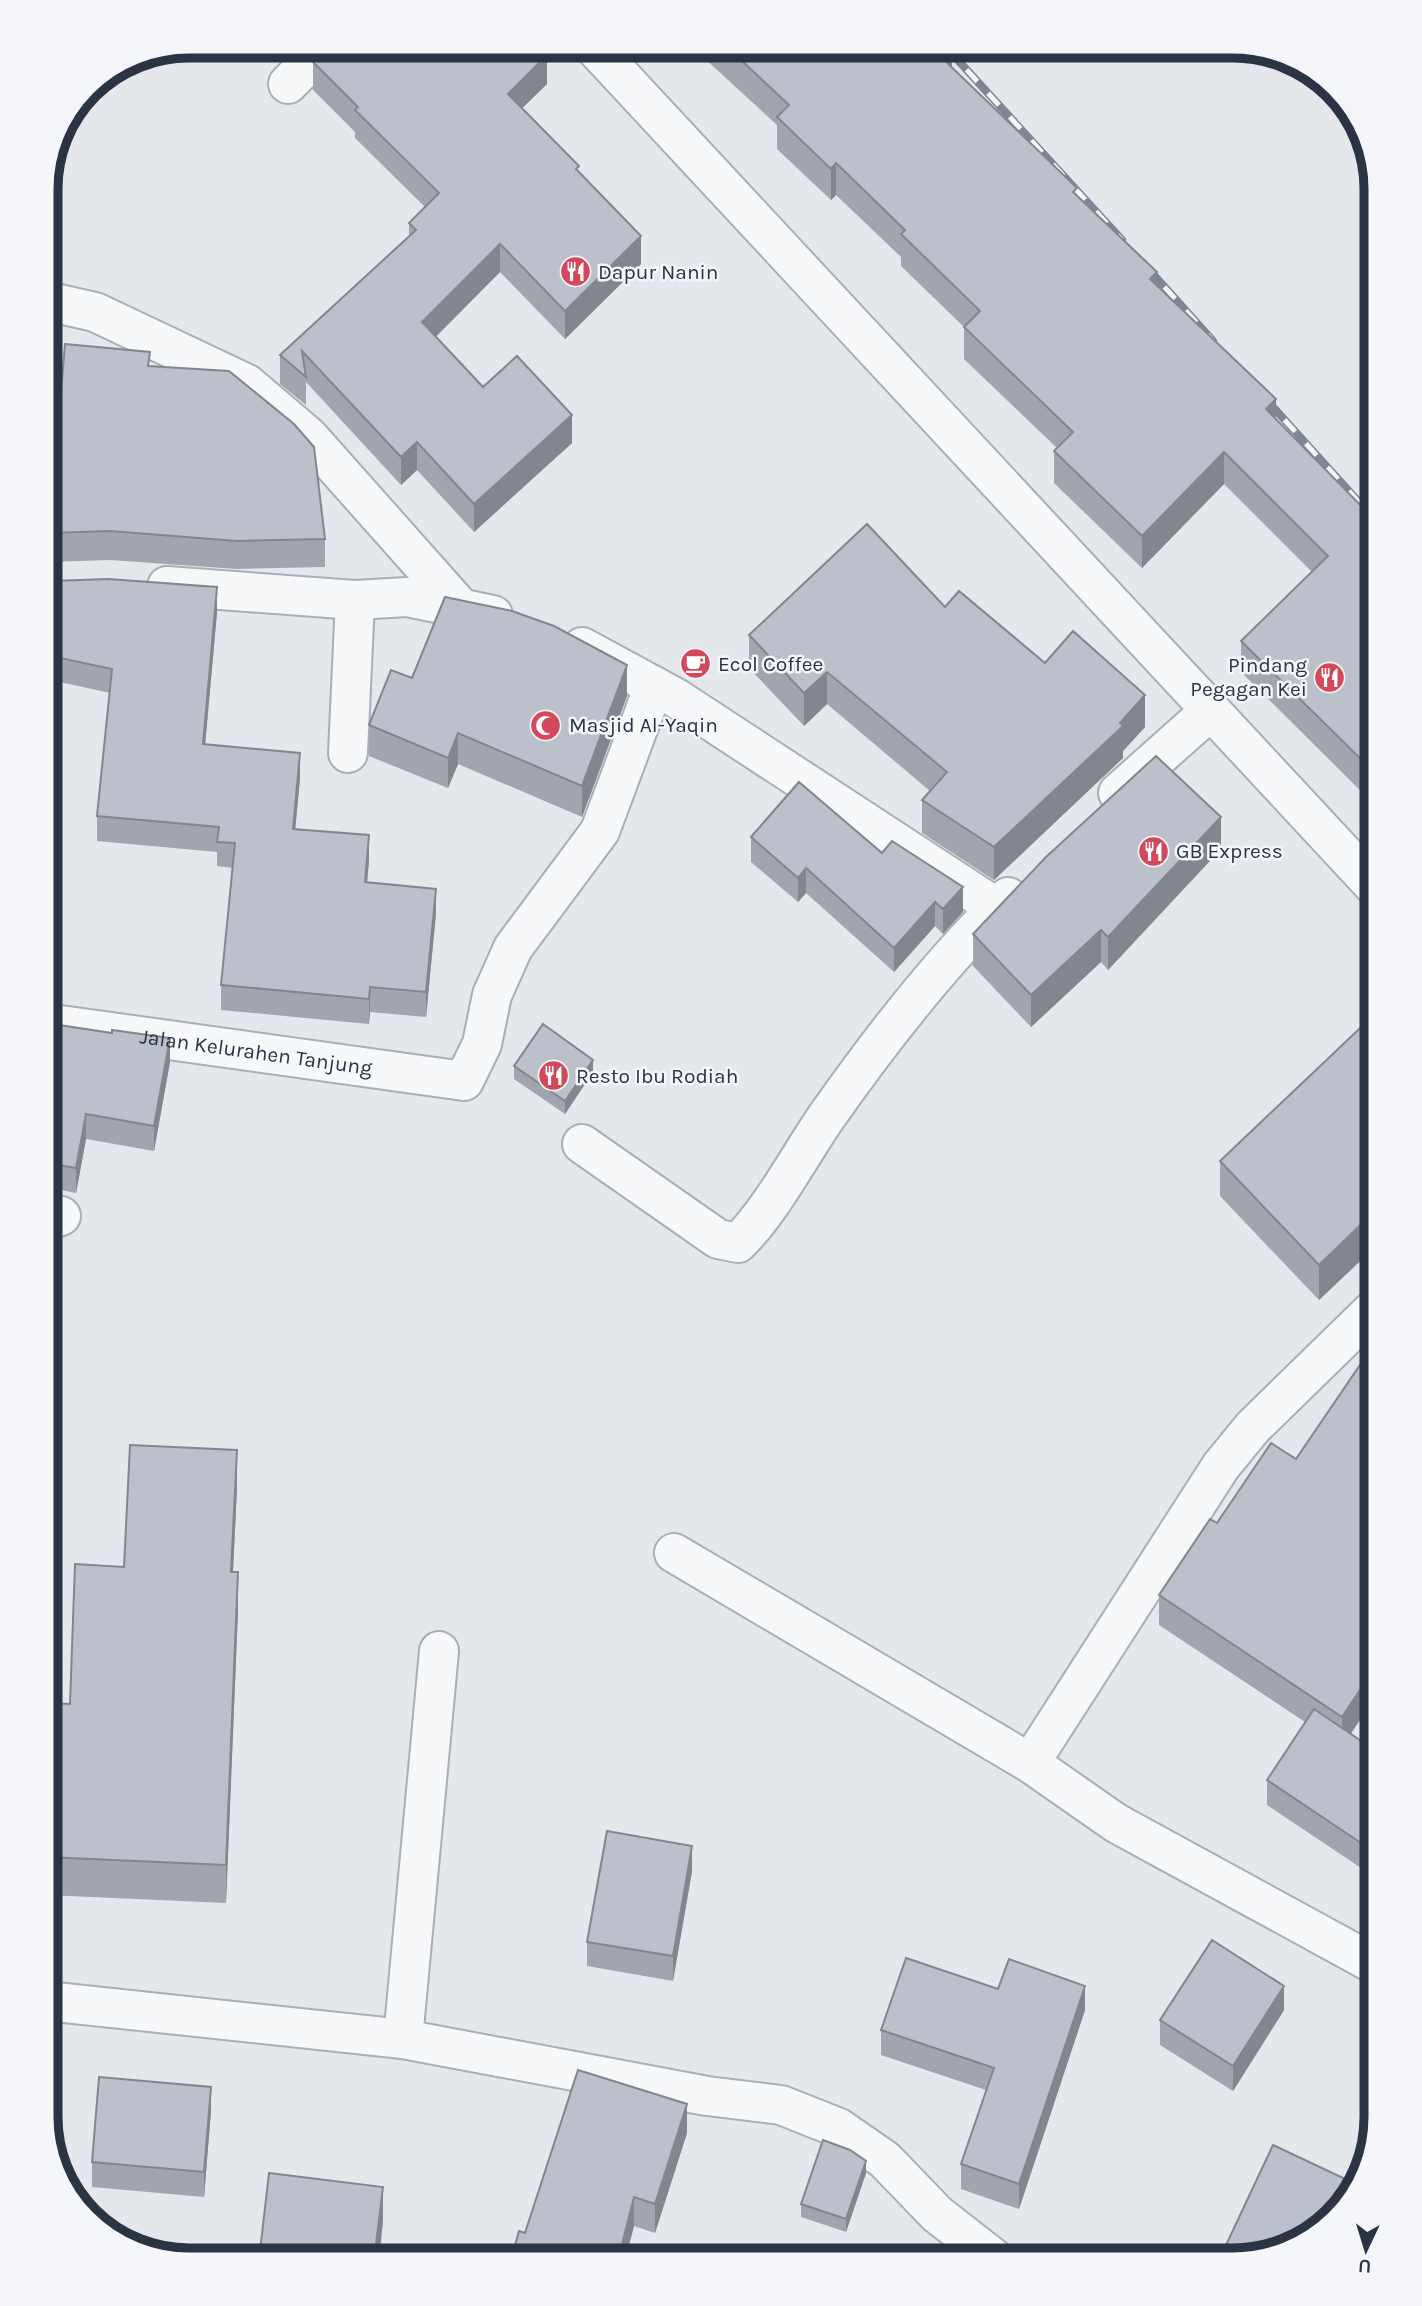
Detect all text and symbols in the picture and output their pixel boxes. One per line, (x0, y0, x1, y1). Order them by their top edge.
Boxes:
restaurant icon: Dapur Nanin (558, 255, 592, 289)
place label: Dapur Nanin (598, 260, 719, 284)
cafe icon: Ecol Coffee (678, 647, 712, 681)
place label: Ecol Coffee (718, 652, 823, 676)
place label: Pindang Pegagan Kei (1190, 653, 1307, 701)
restaurant icon: Pindang Pegagan Kei (1313, 660, 1347, 694)
mosque icon: Masjid Al-Yaqin (529, 708, 563, 742)
place label: Masjid Al-Yaqin (569, 713, 718, 737)
restaurant icon: GB Express (1136, 834, 1170, 868)
place label: GB Express (1176, 839, 1283, 863)
street label: Jalan Kelurahen Tanjung (138, 1024, 374, 1080)
restaurant icon: Resto Ibu Rodiah (536, 1059, 570, 1093)
place label: Resto Ibu Rodiah (576, 1064, 738, 1088)
north arrow (1331, 2215, 1401, 2285)
text: U (1358, 2255, 1372, 2277)

